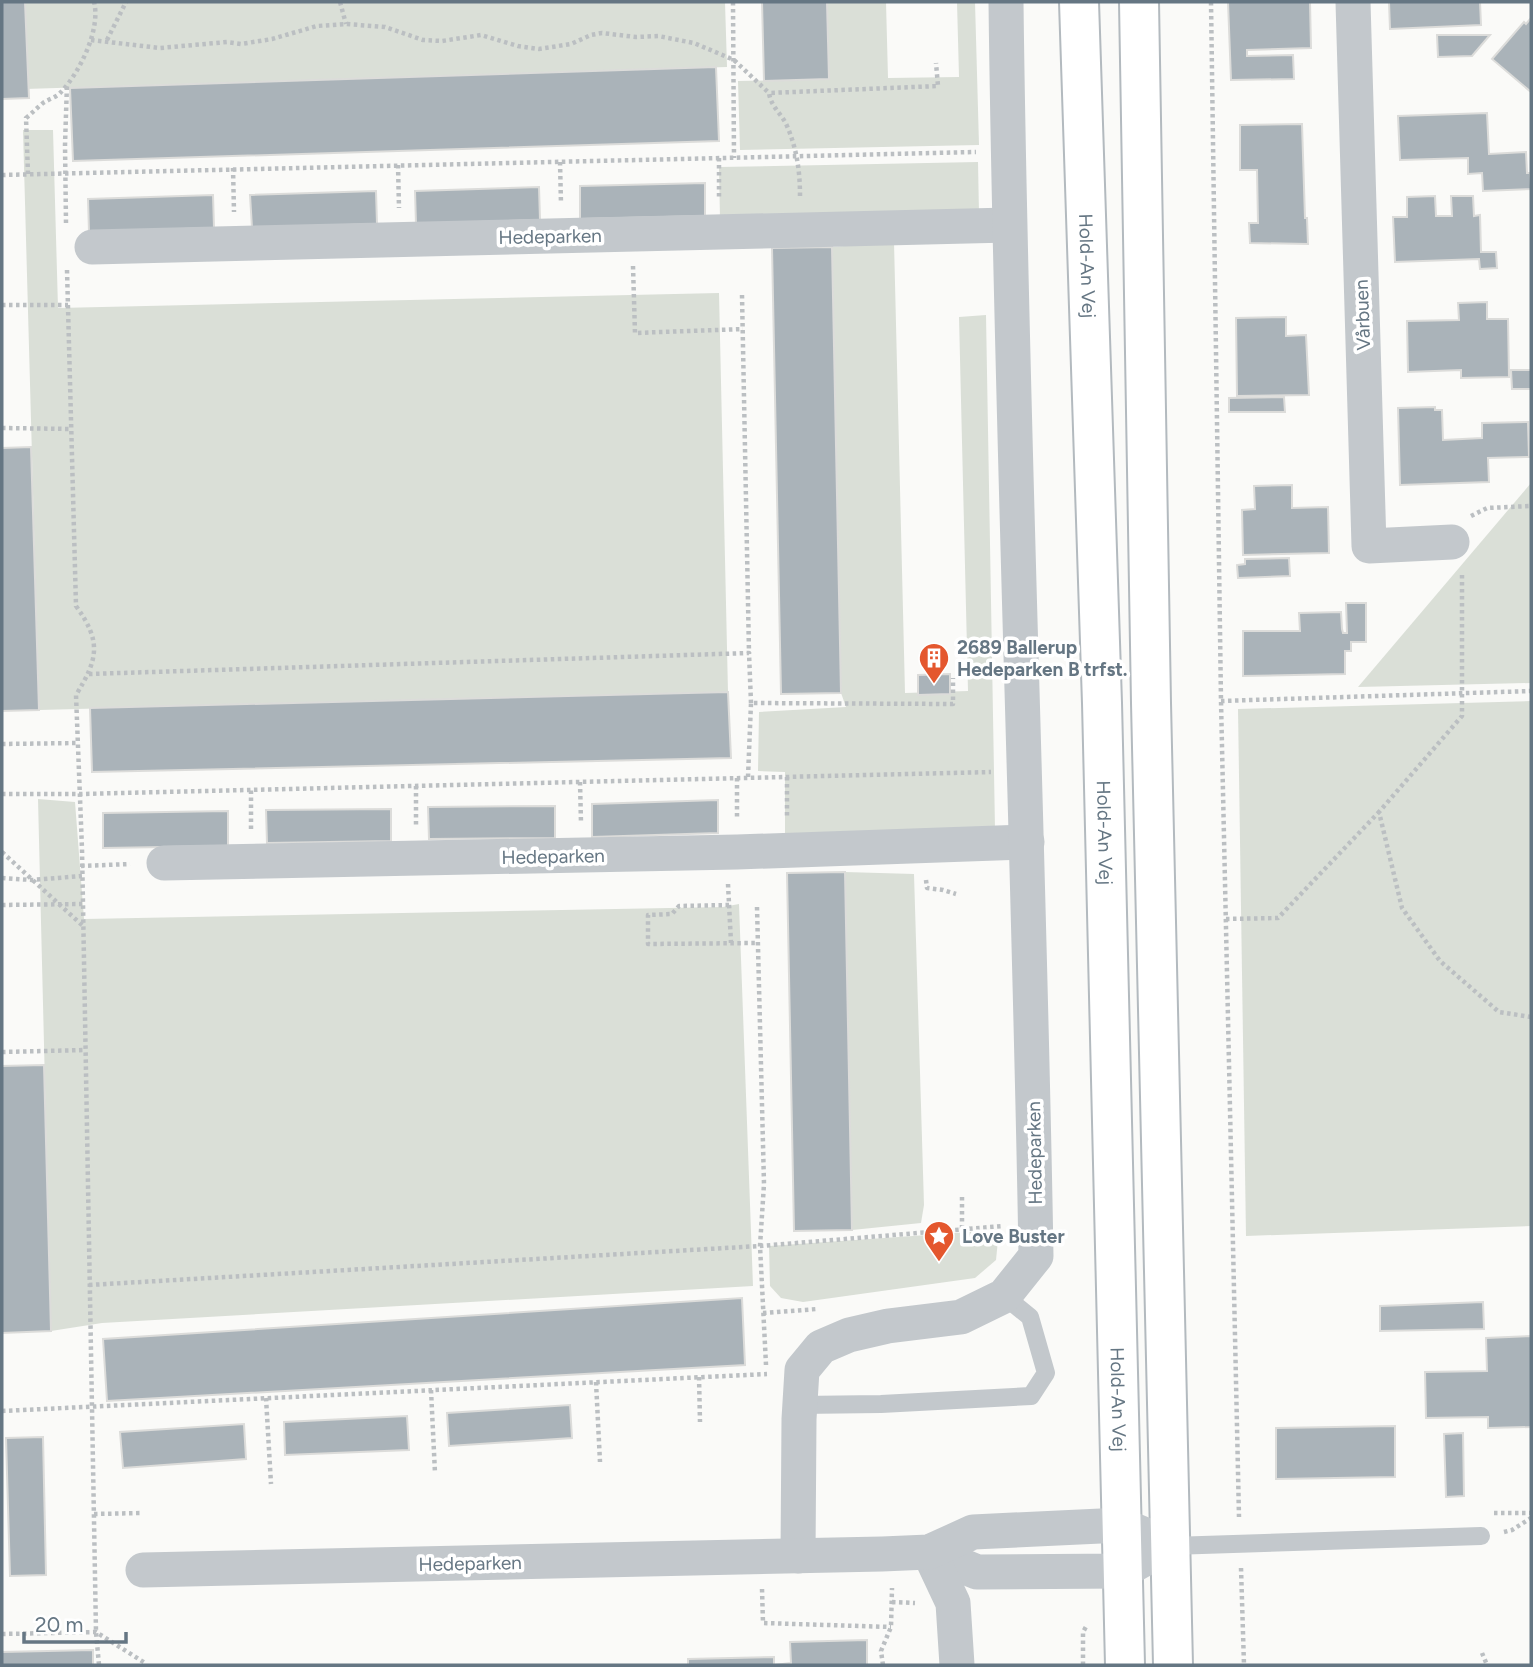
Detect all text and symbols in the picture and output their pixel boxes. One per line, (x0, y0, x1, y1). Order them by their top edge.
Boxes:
street label: Hold-An Vej (1074, 213, 1100, 319)
street label: Hedeparken (498, 224, 602, 249)
street label: Vårbuen (1350, 279, 1375, 351)
place label: 2689 Ballerup Hedeparken B trfst. (957, 636, 1128, 681)
building icon: 2689 Ballerup Hedeparken B trfst. (917, 641, 951, 685)
street label: Hold-An Vej (1092, 780, 1117, 885)
street label: Hedeparken (501, 844, 605, 869)
street label: Hedeparken (1022, 1101, 1047, 1205)
place icon: Love Buster (922, 1219, 956, 1263)
place label: Love Buster (962, 1225, 1065, 1248)
street label: Hold-An Vej (1105, 1347, 1131, 1452)
street label: Hedeparken (418, 1551, 522, 1576)
scale bar (24, 1600, 126, 1644)
text: 20 m (35, 1612, 83, 1637)

